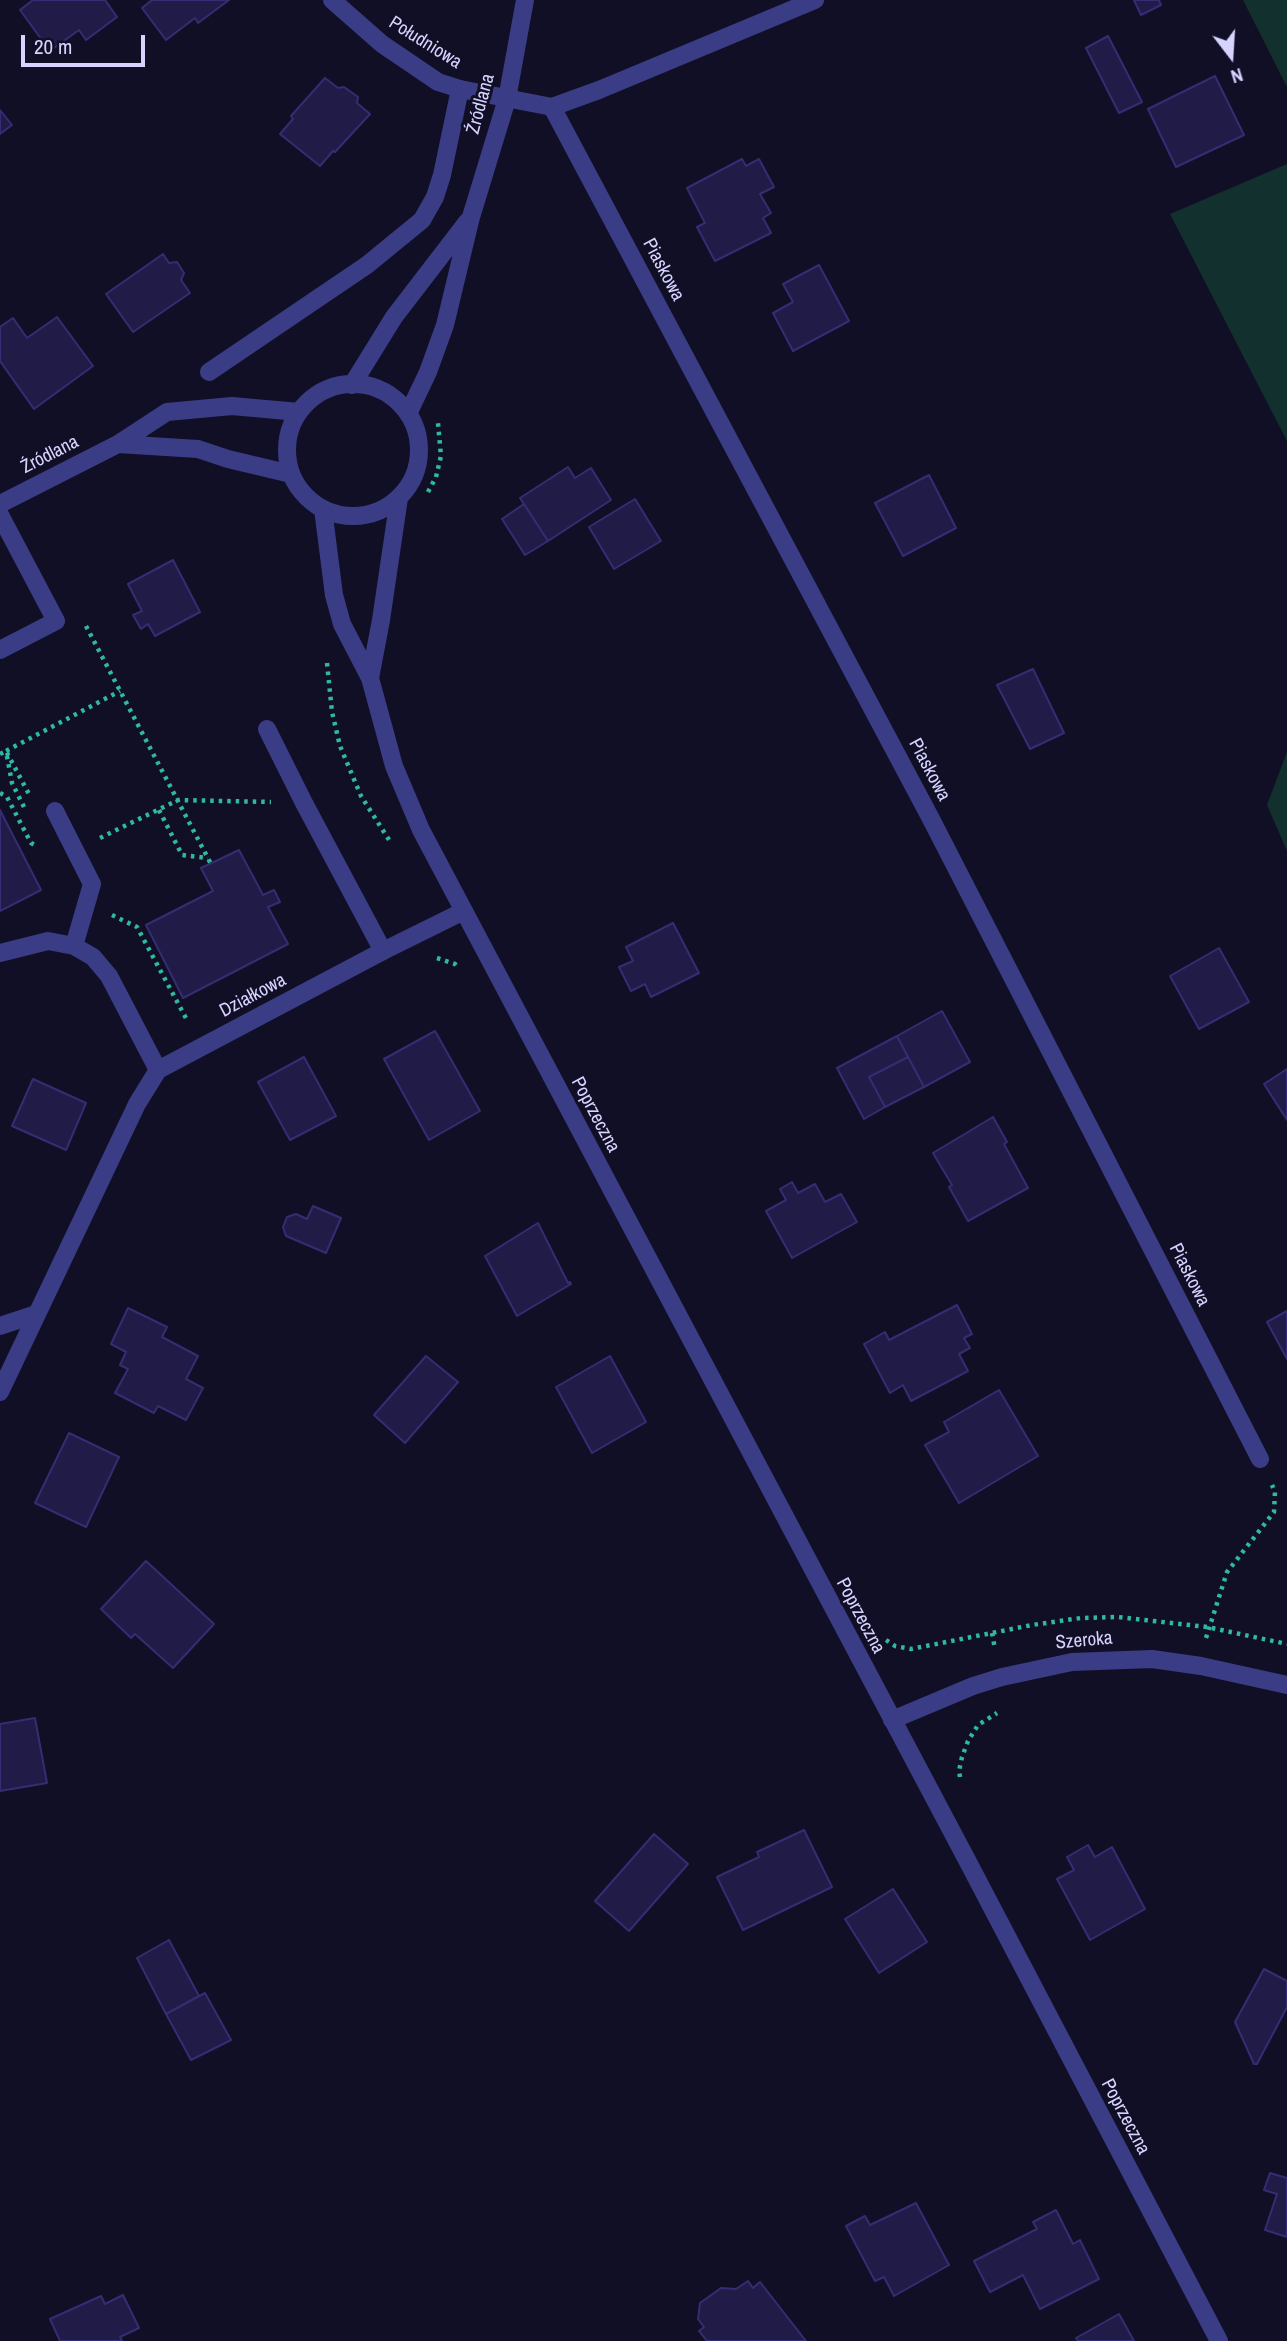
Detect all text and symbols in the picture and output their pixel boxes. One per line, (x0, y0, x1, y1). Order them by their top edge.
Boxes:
street label: Południowa (384, 12, 466, 74)
scale bar (24, 21, 149, 65)
north arrow (1196, 21, 1266, 91)
text: 20 m (34, 32, 72, 61)
text: N (1228, 62, 1246, 90)
street label: Źródlana (462, 71, 500, 137)
street label: Piaskowa (637, 235, 689, 305)
street label: Źródlana (17, 431, 83, 479)
street label: Piaskowa (903, 735, 955, 805)
street label: Działkowa (216, 969, 290, 1023)
street label: Poprzeczna (566, 1073, 624, 1157)
street label: Piaskowa (1164, 1240, 1214, 1310)
street label: Poprzeczna (831, 1574, 889, 1658)
street label: Szeroka (1055, 1627, 1113, 1655)
street label: Poprzeczna (1096, 2075, 1154, 2159)

